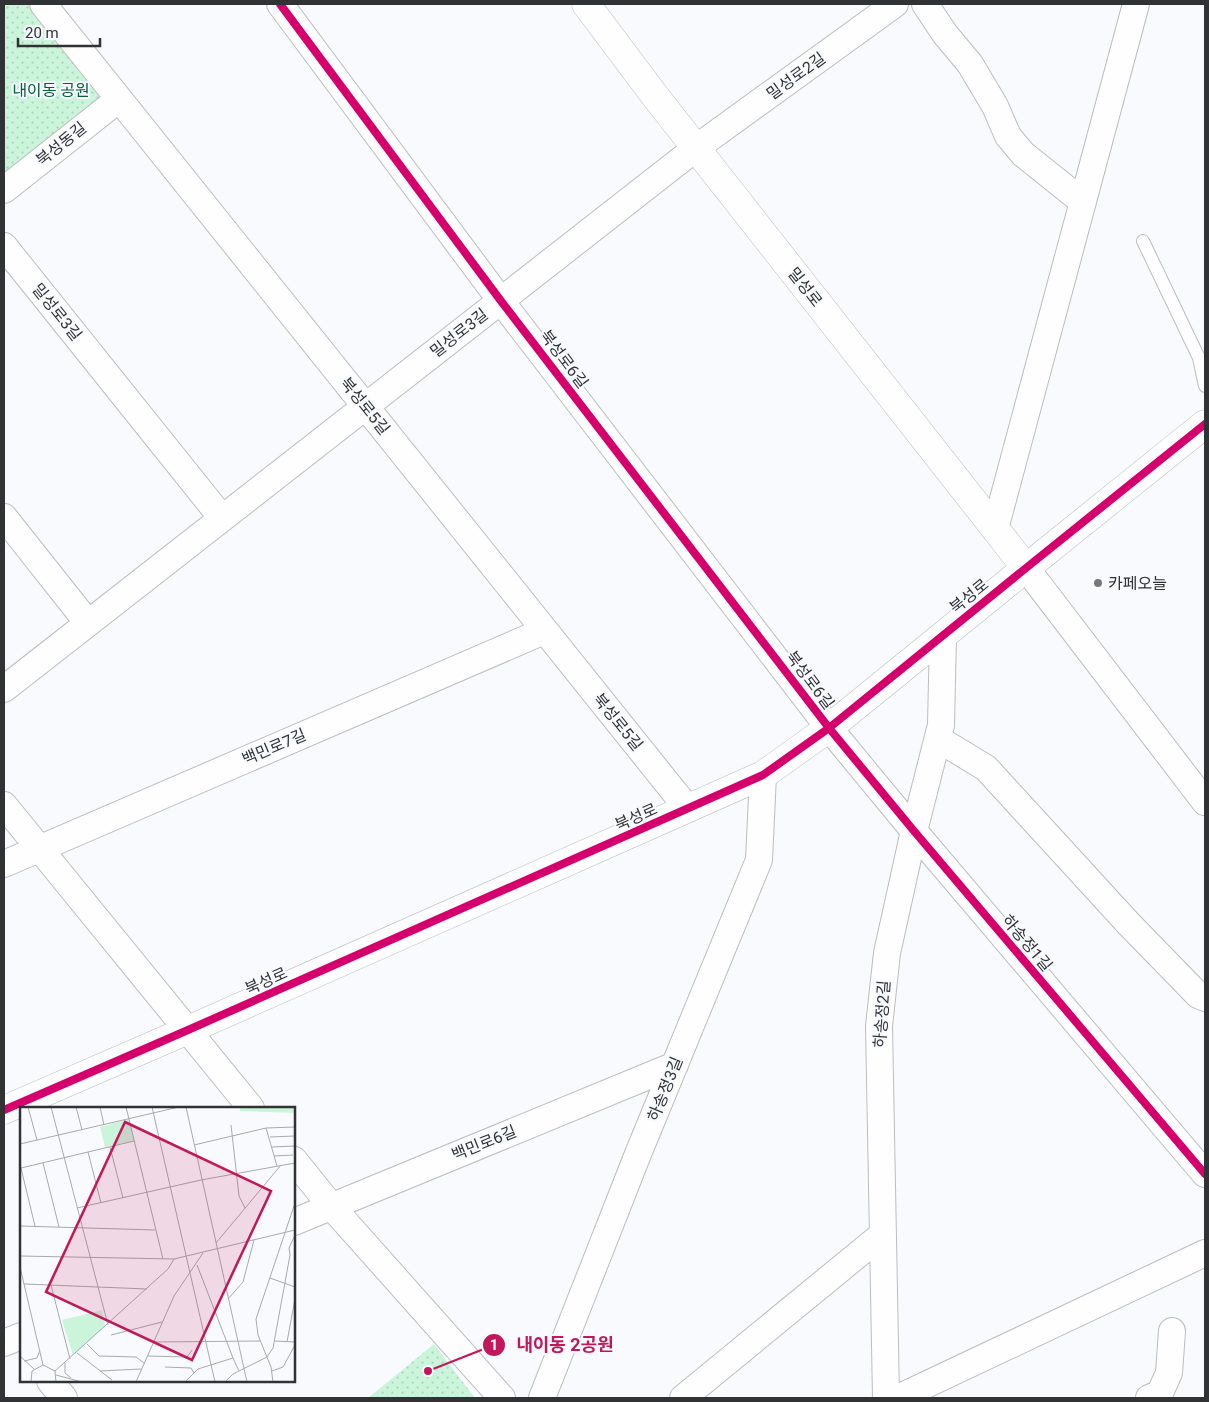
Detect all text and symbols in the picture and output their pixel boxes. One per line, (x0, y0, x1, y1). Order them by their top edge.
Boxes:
scale bar (18, 15, 100, 47)
text: 20 m (25, 24, 59, 42)
street label: 밀성로2길 (763, 48, 829, 104)
park label: 내이동 공원 (12, 81, 90, 100)
street label: 북성동길 (32, 118, 90, 170)
street label: 밀성로 (784, 264, 826, 310)
street label: 밀성로3길 (28, 280, 86, 344)
street label: 밀성로3길 (426, 305, 492, 361)
street label: 북성로6길 (536, 326, 592, 392)
street label: 북성로5길 (336, 374, 394, 438)
place label: 카페오늘 (1108, 574, 1167, 593)
street label: 북성로 (946, 575, 992, 617)
marker: 카페오늘 (1092, 577, 1104, 589)
street label: 북성로6길 (782, 647, 838, 713)
street label: 북성로5길 (589, 690, 647, 754)
street label: 백민로7길 (239, 725, 309, 769)
street label: 북성로 (612, 799, 660, 835)
street label: 하송정1길 (998, 911, 1056, 975)
street label: 북성로 (242, 963, 290, 999)
street label: 하송정2길 (870, 979, 894, 1049)
street label: 하송정3길 (643, 1054, 687, 1124)
inset map (20, 1107, 295, 1382)
street label: 백민로6길 (449, 1121, 519, 1165)
callout: 내이동 2공원 (481, 1329, 624, 1362)
text: 내이동 2공원 (516, 1334, 614, 1355)
text: 1 (490, 1336, 498, 1354)

